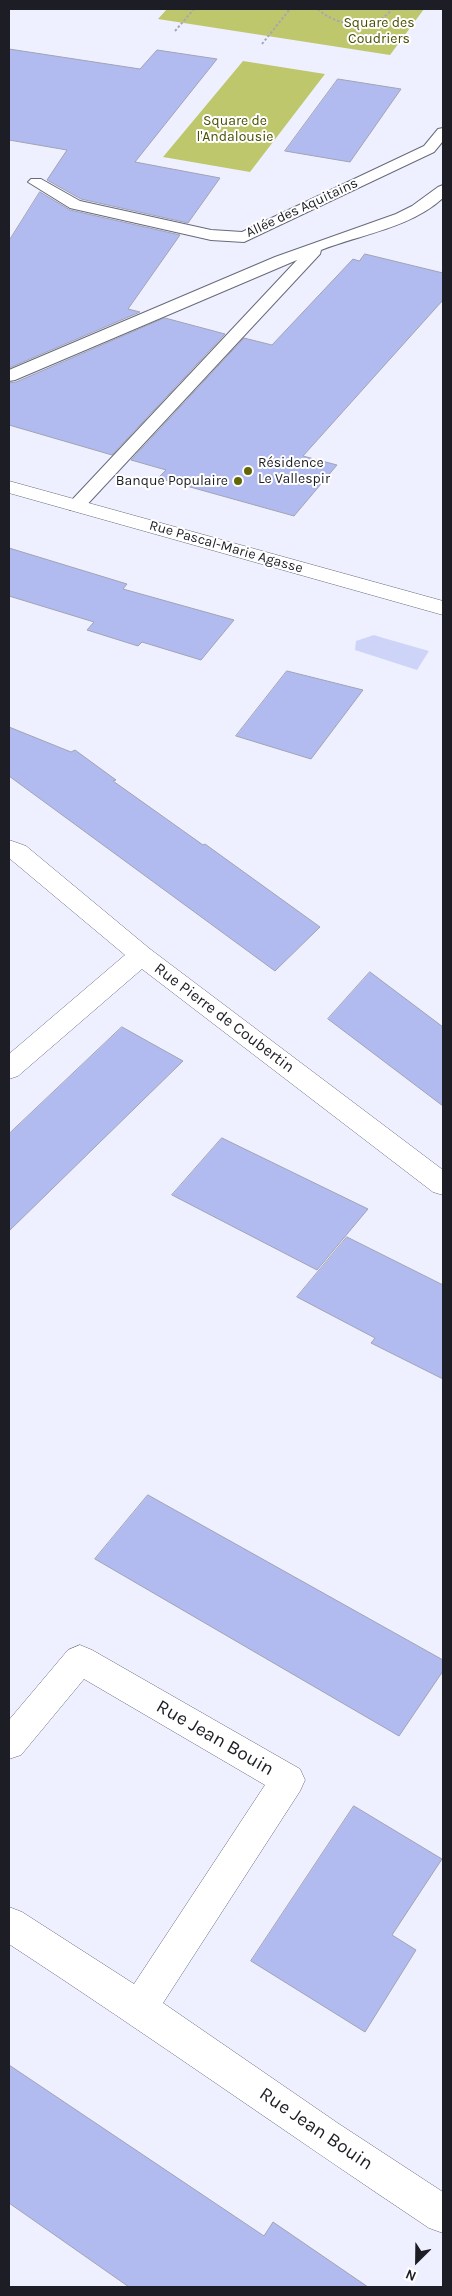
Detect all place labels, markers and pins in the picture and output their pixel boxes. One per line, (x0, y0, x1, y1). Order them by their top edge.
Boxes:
place label: Résidence Le Vallespir (258, 455, 330, 488)
marker: Résidence Le Vallespir (242, 465, 254, 477)
place label: Banque Populaire (116, 473, 228, 489)
marker: Banque Populaire (232, 475, 244, 487)

